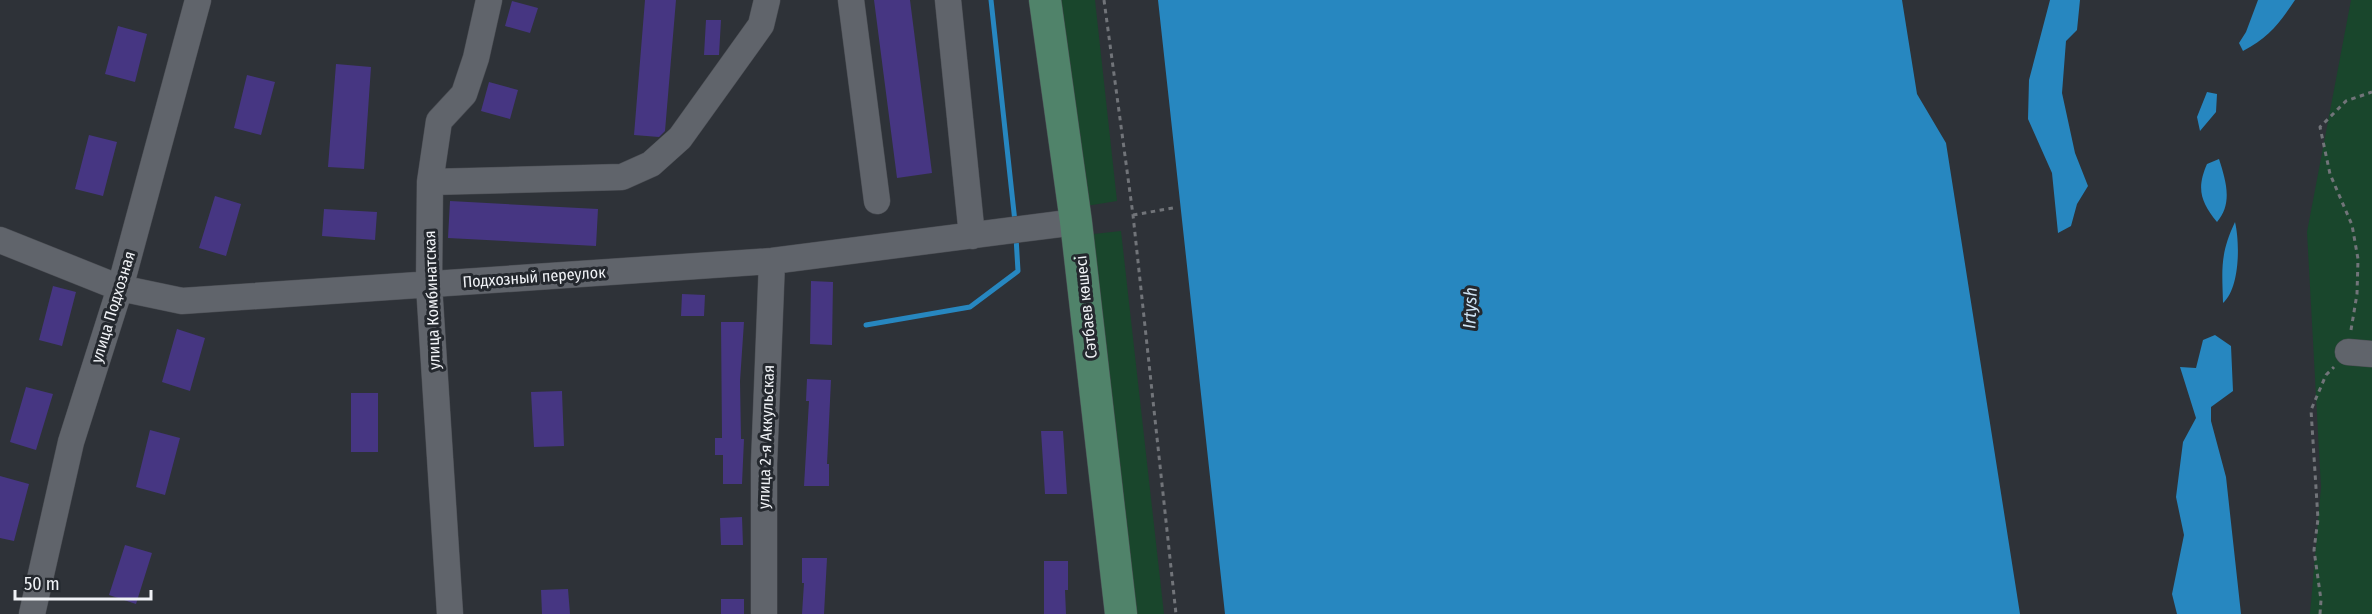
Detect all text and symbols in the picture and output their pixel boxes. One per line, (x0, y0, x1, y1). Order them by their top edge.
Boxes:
street label: улица Комбинатская (420, 230, 444, 370)
street label: улица Подхозная (87, 249, 139, 365)
street label: Сәтбаев көшесі (1071, 255, 1101, 359)
street label: Подхозный переулок (462, 262, 607, 291)
water label: Irtysh (1458, 287, 1482, 329)
street label: улица 2-я Аккульская (754, 365, 778, 509)
scale bar (15, 563, 152, 601)
text: 50 m (24, 573, 60, 595)

